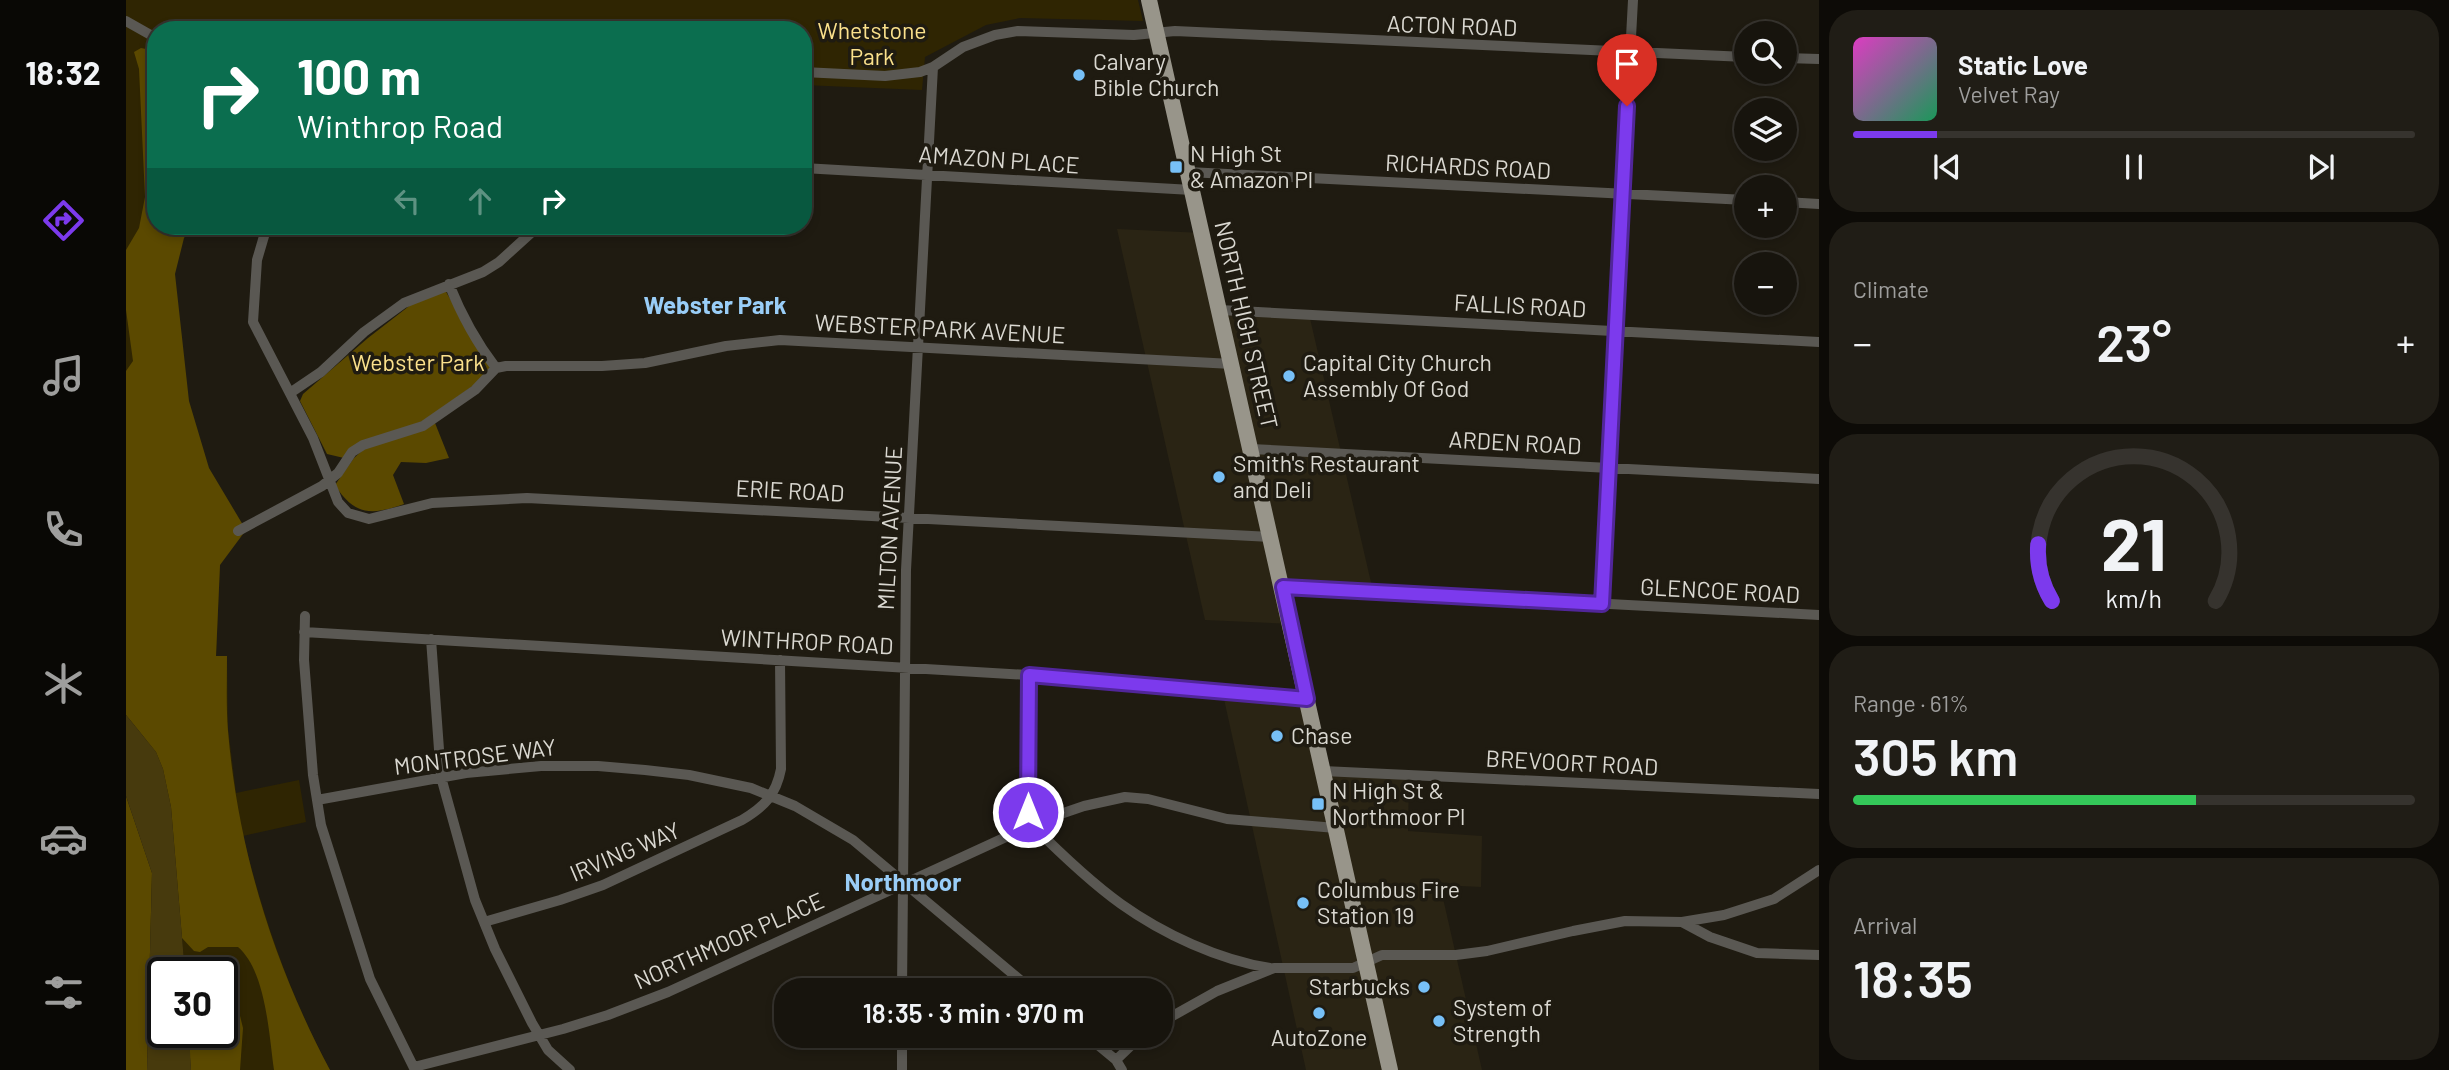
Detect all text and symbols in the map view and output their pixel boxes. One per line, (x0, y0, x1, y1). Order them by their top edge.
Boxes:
street label: ACTON ROAD (1386, 9, 1518, 41)
park label: Whetstone Park (818, 16, 927, 70)
map controls (1734, 21, 1797, 315)
button: search (1734, 21, 1797, 84)
pin (1597, 34, 1657, 106)
icon: arrive (1608, 45, 1646, 83)
text: 100 m (297, 46, 421, 105)
place label: Calvary Bible Church (1093, 47, 1219, 101)
icon: right (182, 49, 273, 140)
text: Static Love (1958, 49, 2088, 80)
text: 18:32 (25, 53, 101, 91)
marker: Calvary Bible Church (1071, 67, 1087, 83)
text: Velvet Ray (1958, 80, 2060, 108)
button: layers (1734, 98, 1797, 161)
text: Winthrop Road (297, 106, 503, 144)
street label: AMAZON PLACE (918, 139, 1080, 179)
place label: N High St & Amazon Pl (1190, 139, 1313, 193)
street label: RICHARDS ROAD (1384, 148, 1552, 184)
icon: previous (1928, 148, 1966, 186)
icon: pause (2115, 148, 2153, 186)
icon: next (2302, 148, 2340, 186)
marker: N High St & Amazon Pl (1168, 159, 1184, 175)
button: + (1734, 175, 1797, 238)
icon: left (388, 182, 426, 220)
icon: ahead (461, 182, 499, 220)
icon: right (534, 182, 572, 220)
icon: directions (39, 196, 88, 245)
street label: NORTH HIGH STREET (1209, 218, 1285, 431)
button: − (1734, 252, 1797, 315)
text: Climate (1853, 275, 1929, 303)
street label: FALLIS ROAD (1453, 288, 1587, 322)
district label: Webster Park (643, 290, 787, 319)
street label: WEBSTER PARK AVENUE (814, 307, 1066, 349)
text: 23° (2096, 310, 2172, 372)
text: − (1853, 319, 1872, 365)
text: + (2396, 319, 2415, 365)
park label: Webster Park (351, 348, 485, 376)
place label: Capital City Church Assembly Of God (1303, 348, 1492, 402)
icon: music (39, 351, 88, 400)
marker: Capital City Church Assembly Of God (1281, 368, 1297, 384)
street label: ARDEN ROAD (1448, 425, 1582, 459)
street label: MILTON AVENUE (871, 445, 907, 611)
place label: Smith's Restaurant and Deli (1233, 449, 1420, 503)
marker: Smith's Restaurant and Deli (1211, 469, 1227, 485)
street label: ERIE ROAD (735, 473, 845, 507)
text: 21 (2101, 498, 2167, 586)
icon: phone (39, 505, 88, 554)
street label: GLENCOE ROAD (1639, 572, 1801, 608)
text: km/h (2106, 583, 2162, 613)
street label: WINTHROP ROAD (720, 622, 894, 660)
icon: climate (39, 659, 88, 708)
text: Range · 61% (1853, 689, 1969, 717)
place label: Chase (1291, 721, 1352, 749)
text: 305 km (1853, 724, 2018, 786)
marker: Chase (1269, 728, 1285, 744)
street label: MONTROSE WAY (392, 732, 558, 780)
street label: BREVOORT ROAD (1485, 744, 1659, 781)
position arrow (991, 775, 1065, 849)
place label: N High St & Northmoor Pl (1332, 776, 1465, 830)
marker: N High St & Northmoor Pl (1310, 796, 1326, 812)
icon: car (39, 814, 88, 863)
street label: IRVING WAY (565, 815, 684, 887)
district label: Northmoor (845, 867, 961, 896)
place label: Columbus Fire Station 19 (1317, 875, 1460, 929)
street label: NORTHMOOR PLACE (629, 886, 828, 995)
marker: Columbus Fire Station 19 (1295, 895, 1311, 911)
text: Arrival (1853, 911, 1917, 939)
text: 18:35 (1853, 946, 1973, 1008)
speed limit sign: 30 (147, 957, 238, 1048)
icon: filters (39, 968, 88, 1017)
place label: Starbucks (1309, 972, 1410, 1000)
marker: Starbucks (1416, 979, 1432, 995)
place label: System of Strength (1453, 993, 1552, 1047)
text: 18:35 · 3 min · 970 m (863, 997, 1084, 1028)
marker: AutoZone (1311, 1005, 1327, 1021)
marker: System of Strength (1431, 1013, 1447, 1029)
place label: AutoZone (1271, 1023, 1367, 1051)

